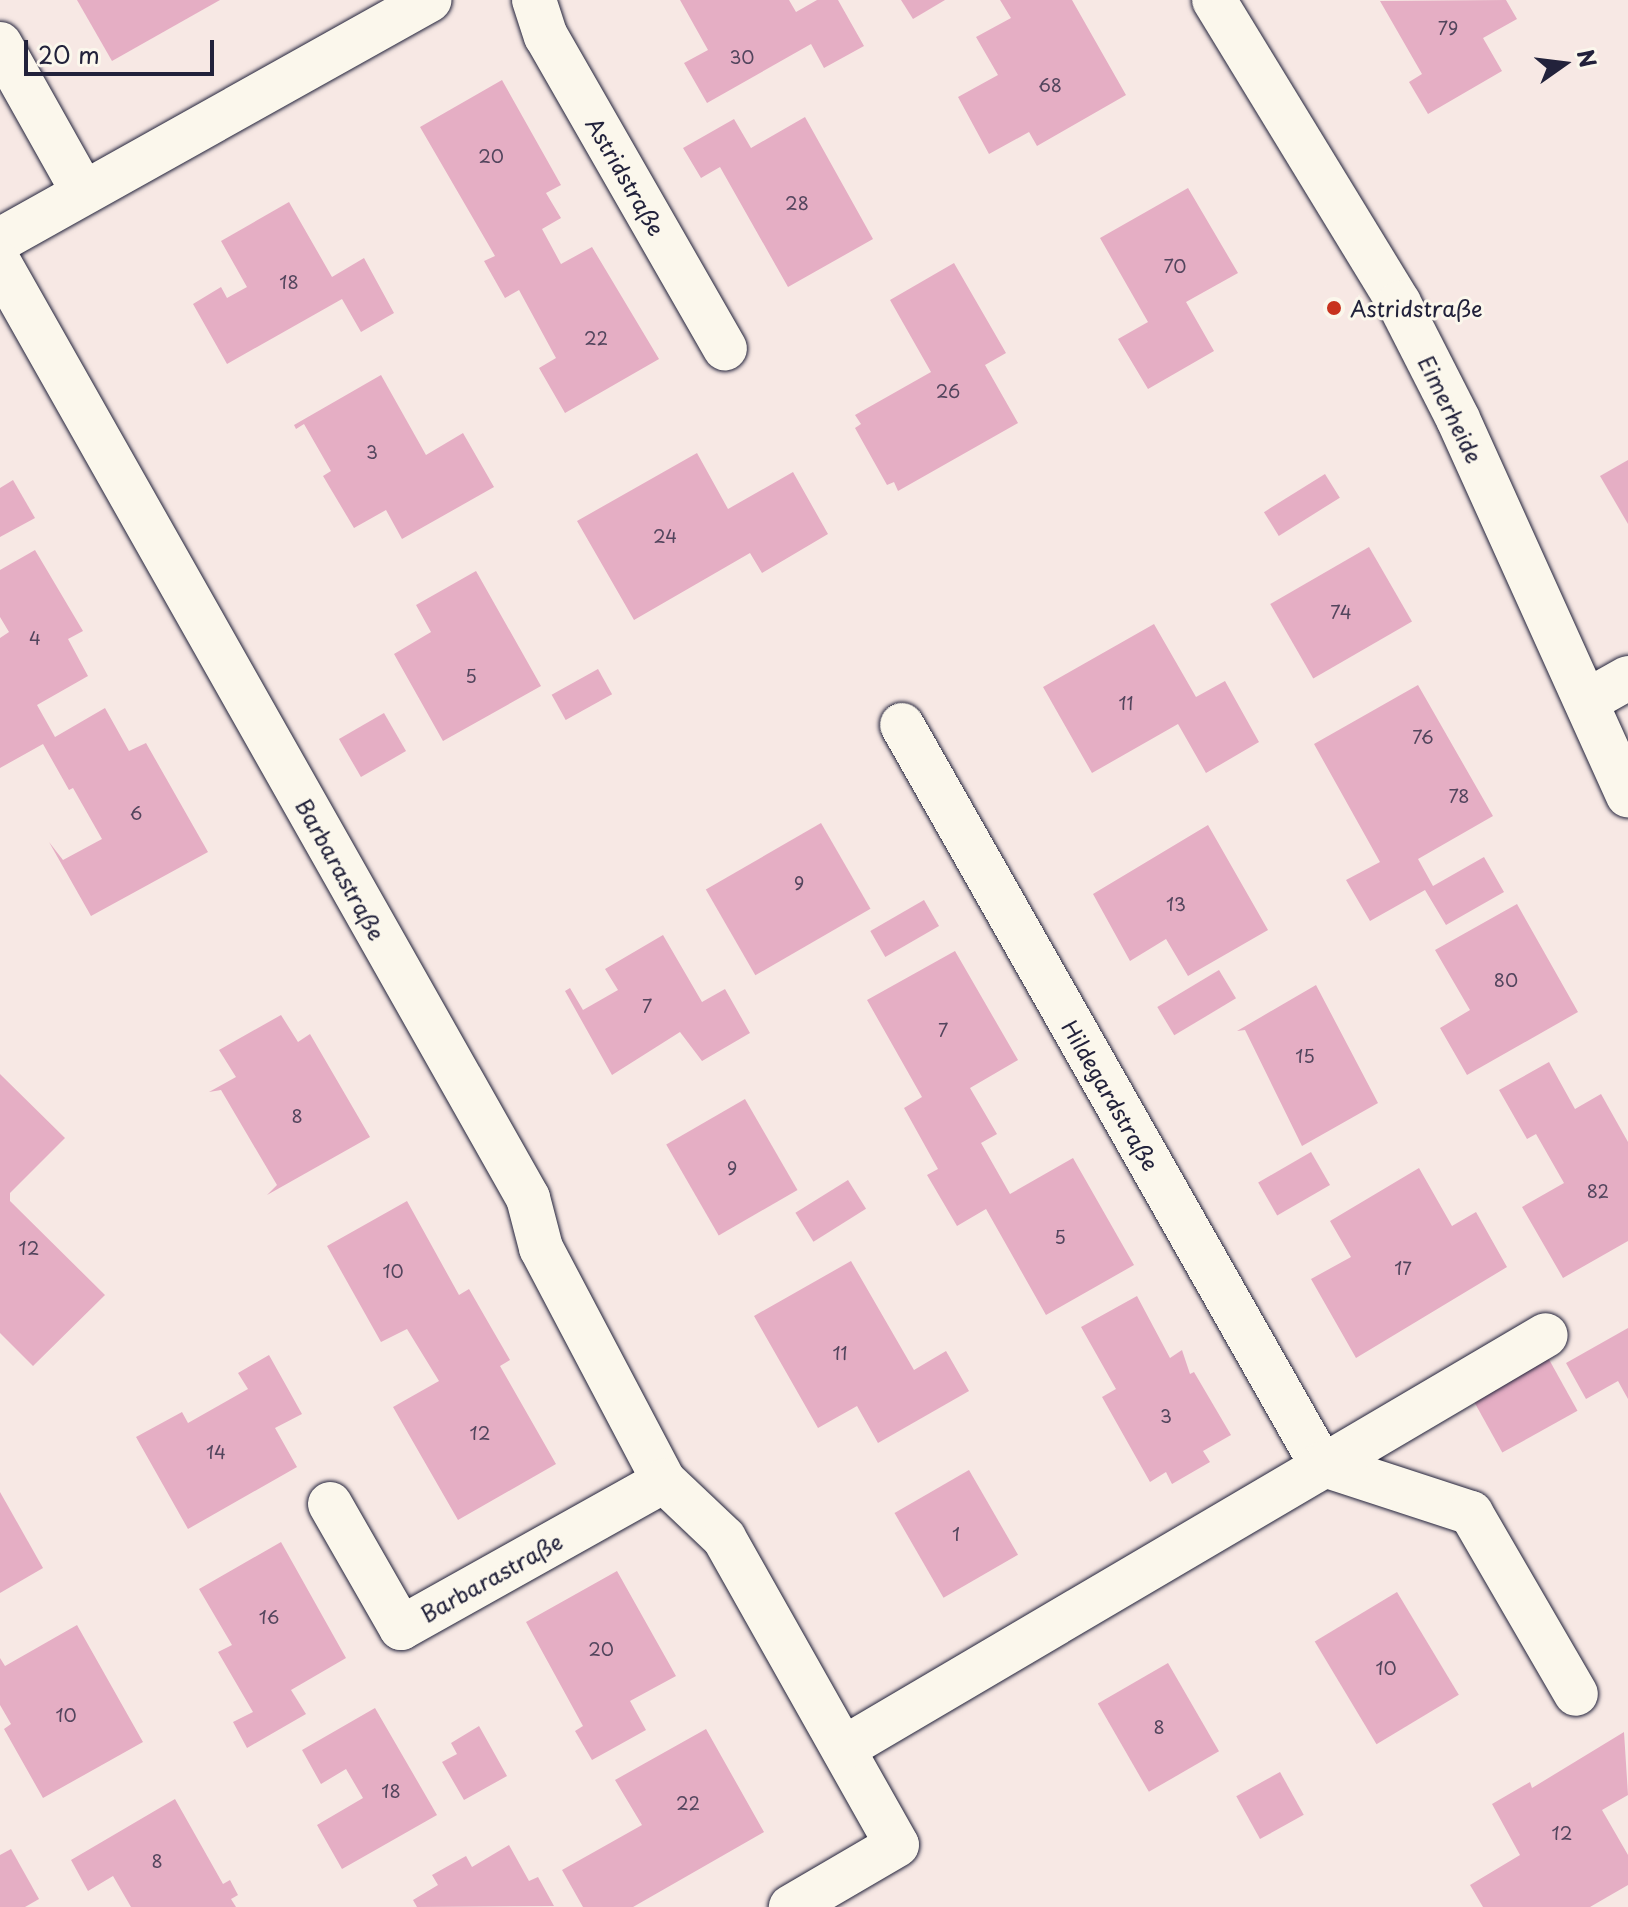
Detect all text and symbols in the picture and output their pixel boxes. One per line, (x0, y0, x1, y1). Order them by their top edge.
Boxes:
house number: 79 (1438, 17, 1458, 39)
scale bar (28, 24, 218, 74)
north arrow (1524, 24, 1604, 104)
text: 20 m (38, 36, 100, 72)
house number: 30 (729, 46, 755, 68)
text: N (1570, 46, 1606, 71)
house number: 68 (1038, 74, 1062, 96)
street label: Astridstraße (581, 112, 671, 240)
house number: 20 (478, 145, 504, 167)
house number: 28 (785, 192, 809, 214)
house number: 70 (1164, 255, 1186, 277)
house number: 18 (279, 271, 299, 293)
place label: Astridstraße (1350, 295, 1483, 321)
marker: Astridstraße (1325, 299, 1343, 317)
house number: 22 (584, 327, 608, 349)
street label: Eimerheide (1414, 351, 1488, 467)
house number: 26 (936, 380, 960, 402)
house number: 3 (366, 441, 378, 463)
house number: 24 (653, 525, 677, 547)
house number: 74 (1330, 601, 1352, 623)
house number: 4 (29, 627, 41, 649)
house number: 5 (465, 665, 477, 687)
house number: 11 (1118, 692, 1134, 714)
house number: 76 (1412, 726, 1434, 748)
house number: 78 (1449, 785, 1469, 807)
street label: Barbarastraße (291, 793, 391, 945)
house number: 6 (130, 802, 142, 824)
house number: 9 (794, 872, 804, 894)
house number: 13 (1166, 893, 1186, 915)
house number: 80 (1494, 969, 1518, 991)
house number: 7 (642, 995, 652, 1017)
street label: Hildegardstraße (1057, 1015, 1165, 1175)
house number: 7 (938, 1019, 948, 1041)
house number: 15 (1295, 1045, 1315, 1067)
house number: 8 (291, 1105, 303, 1127)
house number: 9 (727, 1157, 737, 1179)
house number: 82 (1587, 1180, 1609, 1202)
house number: 5 (1054, 1226, 1066, 1248)
house number: 12 (19, 1237, 39, 1259)
house number: 17 (1394, 1257, 1412, 1279)
house number: 10 (382, 1260, 404, 1282)
house number: 11 (832, 1342, 848, 1364)
house number: 3 (1160, 1405, 1172, 1427)
house number: 12 (470, 1422, 490, 1444)
house number: 14 (206, 1441, 226, 1463)
house number: 1 (952, 1523, 960, 1545)
street label: Barbarastraße (415, 1527, 567, 1627)
house number: 16 (259, 1606, 279, 1628)
house number: 20 (588, 1638, 614, 1660)
house number: 10 (1375, 1657, 1397, 1679)
house number: 10 (55, 1704, 77, 1726)
house number: 8 (1153, 1716, 1165, 1738)
house number: 18 (381, 1780, 401, 1802)
house number: 22 (676, 1792, 700, 1814)
house number: 12 (1552, 1822, 1572, 1844)
house number: 8 (151, 1850, 163, 1872)

